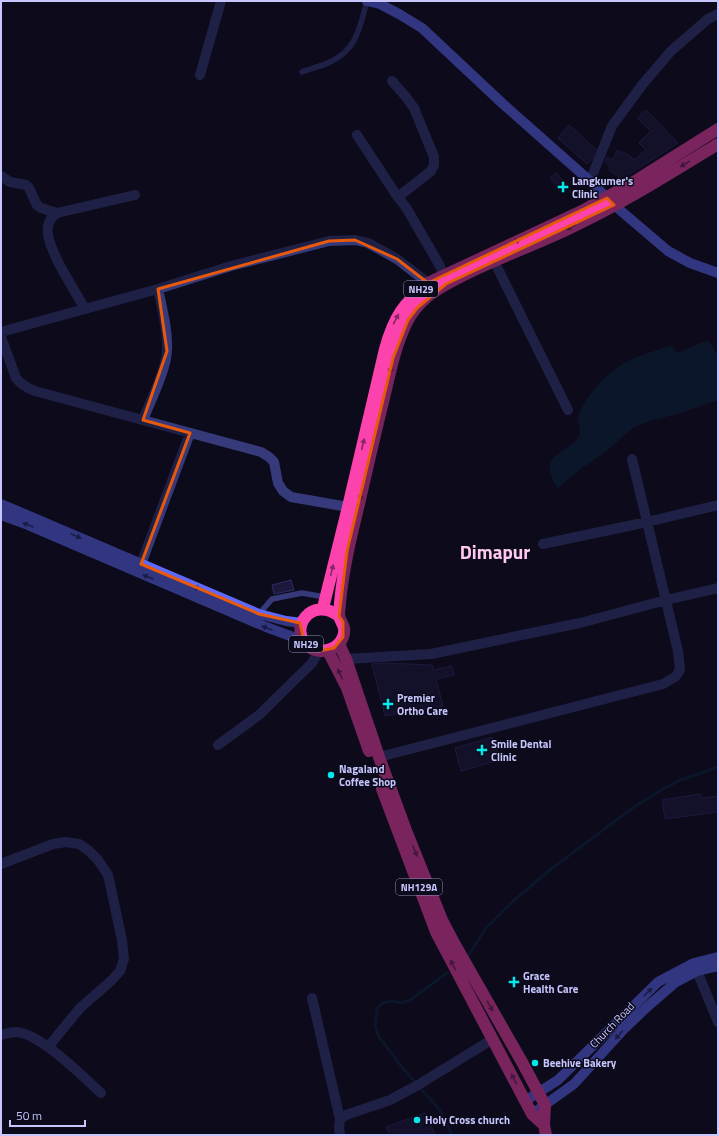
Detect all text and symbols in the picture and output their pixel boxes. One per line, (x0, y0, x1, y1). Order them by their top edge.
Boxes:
one-way arrow (679, 161, 691, 168)
place label: Langkumer's Clinic (572, 173, 633, 202)
marker: Langkumer's Clinic (557, 181, 569, 193)
one-way arrow (566, 224, 577, 230)
one-way arrow (509, 239, 521, 245)
road number: NH29 (404, 281, 438, 297)
one-way arrow (393, 313, 400, 324)
one-way arrow (388, 363, 394, 375)
one-way arrow (360, 438, 366, 450)
one-way arrow (358, 489, 364, 501)
one-way arrow (23, 522, 34, 528)
one-way arrow (70, 533, 82, 539)
district label: Dimapur (460, 537, 530, 566)
one-way arrow (329, 564, 335, 576)
one-way arrow (142, 574, 153, 580)
one-way arrow (190, 584, 202, 590)
one-way arrow (261, 624, 273, 630)
road number: NH29 (289, 636, 323, 652)
one-way arrow (337, 668, 343, 680)
place label: Premier Ortho Care (397, 690, 448, 719)
marker: Premier Ortho Care (382, 698, 394, 710)
place label: Smile Dental Clinic (491, 736, 551, 765)
marker: Smile Dental Clinic (476, 744, 488, 756)
place label: Nagaland Coffee Shop (339, 761, 396, 790)
marker: Nagaland Coffee Shop (326, 770, 336, 780)
one-way arrow (412, 846, 418, 857)
road number: NH129A (396, 879, 442, 895)
one-way arrow (449, 959, 456, 971)
place label: Grace Health Care (523, 968, 579, 997)
marker: Grace Health Care (508, 976, 520, 988)
one-way arrow (643, 987, 653, 997)
street label: Church Road (586, 998, 638, 1052)
one-way arrow (486, 1000, 493, 1012)
one-way arrow (615, 1030, 624, 1039)
place label: Beehive Bakery (543, 1055, 617, 1071)
marker: Beehive Bakery (530, 1058, 540, 1068)
one-way arrow (511, 1074, 517, 1085)
scale bar (10, 1102, 85, 1128)
text: 50 m (16, 1106, 42, 1125)
place label: Holy Cross church (425, 1112, 510, 1128)
marker: Holy Cross church (412, 1115, 422, 1125)

